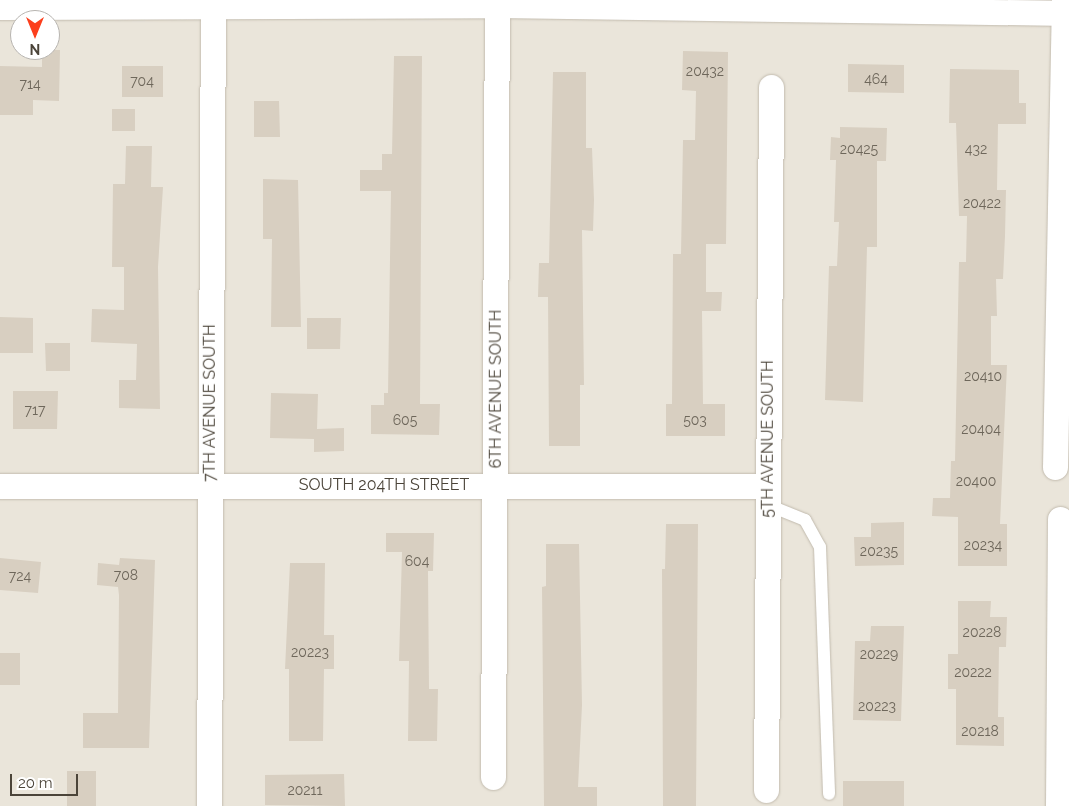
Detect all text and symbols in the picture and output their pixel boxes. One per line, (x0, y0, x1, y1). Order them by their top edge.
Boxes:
north arrow (10, 10, 60, 60)
text: N (30, 41, 40, 57)
house number: 20432 (686, 63, 724, 79)
house number: 464 (864, 71, 888, 87)
house number: 704 (130, 73, 154, 89)
house number: 714 (19, 76, 41, 92)
house number: 20425 (840, 141, 878, 157)
house number: 432 (965, 141, 987, 157)
house number: 20422 (963, 195, 1001, 211)
street label: 6TH AVENUE SOUTH (486, 309, 506, 469)
street label: 7TH AVENUE SOUTH (200, 324, 220, 482)
street label: 5TH AVENUE SOUTH (758, 360, 778, 518)
house number: 20410 (964, 368, 1002, 384)
house number: 717 (25, 402, 45, 418)
house number: 605 (393, 412, 417, 428)
house number: 503 (683, 412, 707, 428)
house number: 20404 (961, 421, 1001, 437)
house number: 20400 (956, 473, 996, 489)
street label: SOUTH 204TH STREET (299, 475, 469, 495)
house number: 20234 (964, 537, 1002, 553)
house number: 20235 (860, 543, 898, 559)
house number: 604 (405, 553, 429, 569)
house number: 708 (114, 567, 138, 583)
house number: 724 (9, 568, 31, 584)
house number: 20228 (963, 624, 1001, 640)
house number: 20223 (291, 644, 329, 660)
house number: 20229 (860, 646, 898, 662)
house number: 20222 (954, 664, 992, 680)
house number: 20223 (858, 698, 896, 714)
house number: 20218 (961, 723, 999, 739)
scale bar (12, 764, 80, 796)
text: 20 m (18, 774, 53, 792)
house number: 20211 (287, 782, 323, 798)

